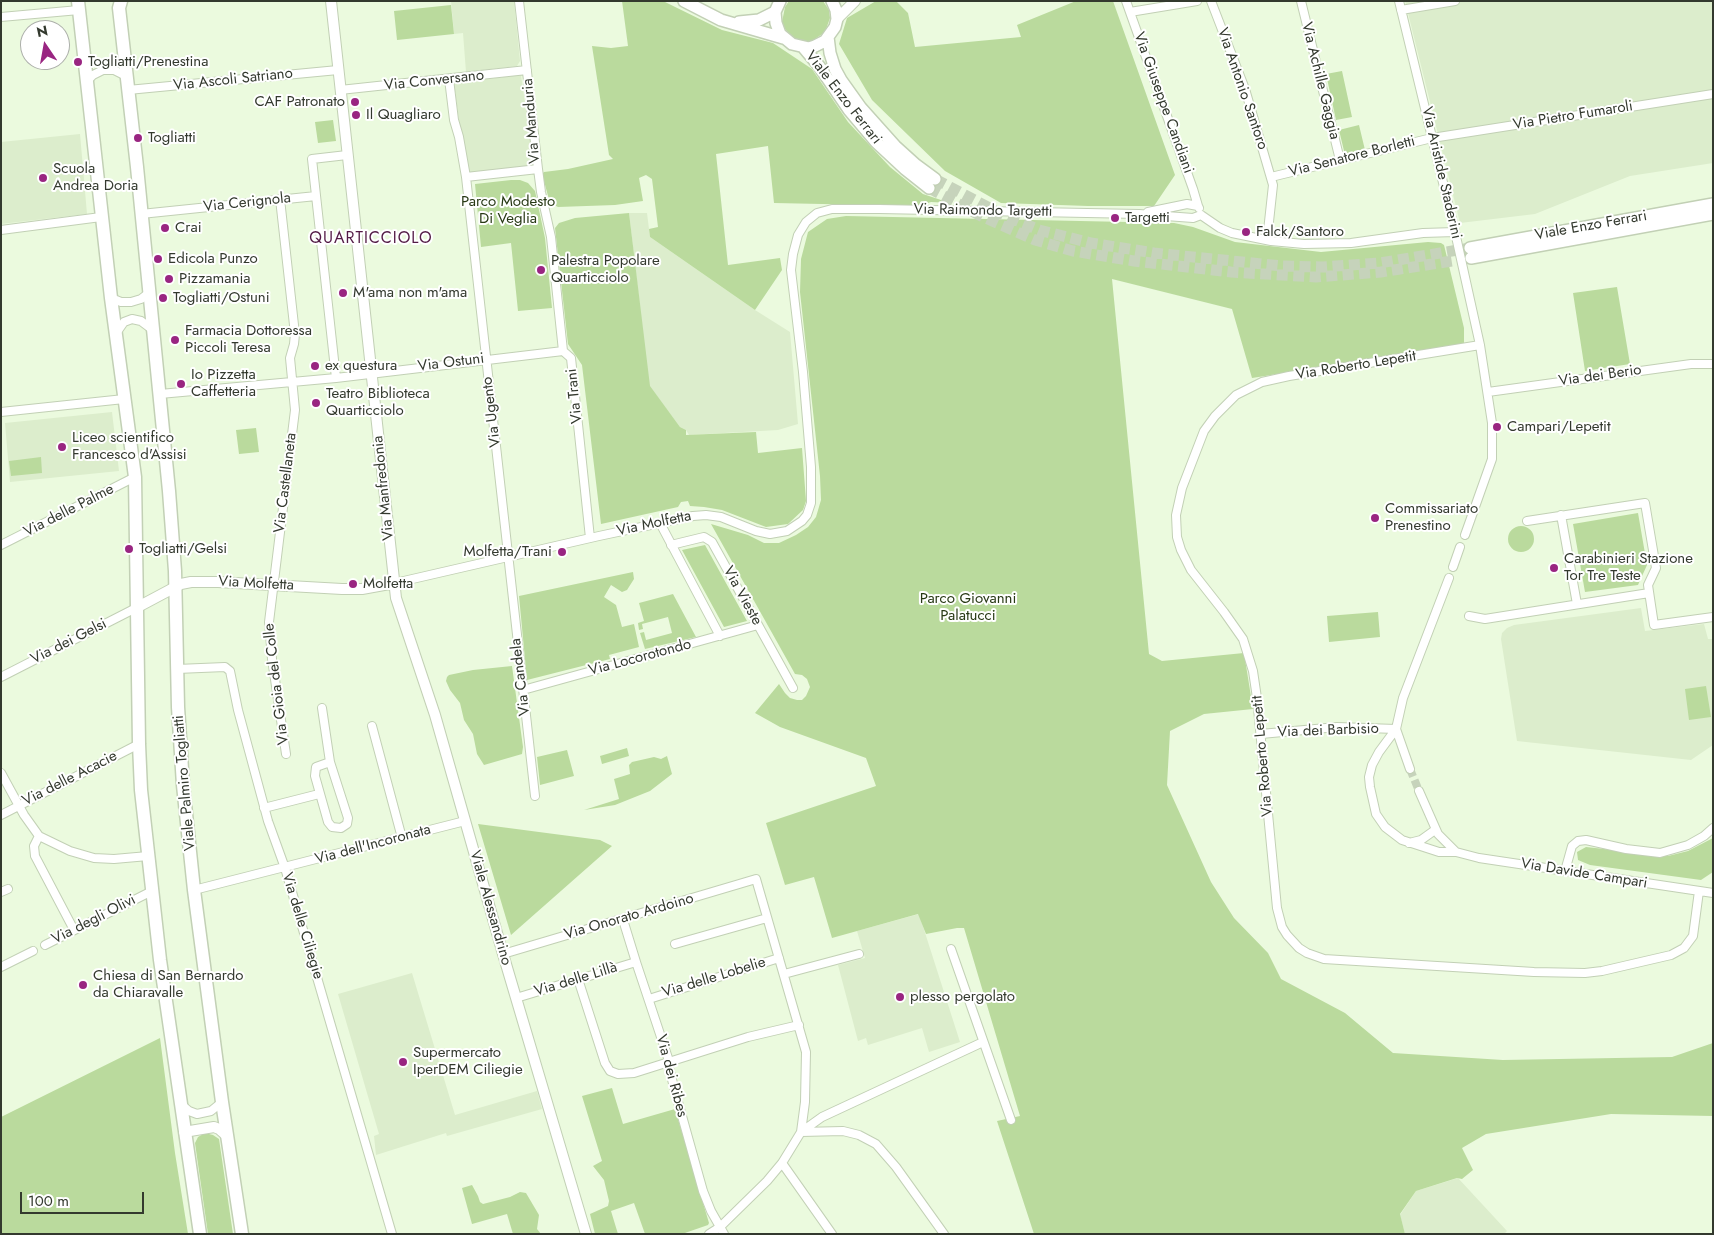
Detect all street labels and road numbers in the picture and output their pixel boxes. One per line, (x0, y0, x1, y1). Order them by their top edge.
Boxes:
street label: Via Achille Gaggia (1297, 20, 1343, 142)
street label: Via Antonio Santoro (1213, 26, 1271, 152)
street label: Via Giuseppe Candiani (1129, 30, 1197, 176)
street label: Viale Enzo Ferrari (801, 48, 885, 148)
street label: Via Ascoli Satriano (172, 65, 294, 95)
street label: Via Conversano (383, 67, 485, 95)
street label: Via Manduria (519, 78, 545, 164)
street label: Via Pietro Fumaroli (1512, 98, 1634, 134)
street label: Via Aristide Staderini (1417, 105, 1465, 241)
street label: Via Senatore Borletti (1287, 133, 1417, 181)
street label: Via Cerignola (202, 189, 292, 217)
street label: Via Raimondo Targetti (913, 201, 1053, 221)
street label: Viale Enzo Ferrari (1534, 207, 1648, 245)
street label: Via Roberto Lepetit (1295, 348, 1417, 384)
street label: Via Ostuni (417, 350, 485, 376)
street label: Via dei Berio (1557, 361, 1643, 391)
street label: Via Trani (563, 367, 587, 425)
street label: Via Ugento (479, 376, 505, 448)
street label: Via Castellaneta (271, 432, 301, 534)
street label: Via Manfredonia (370, 435, 398, 541)
street label: Via delle Palme (21, 481, 117, 541)
street label: Via Molfetta (615, 507, 693, 541)
street label: Via Vieste (719, 563, 765, 629)
street label: Via Molfetta (218, 573, 294, 595)
street label: Via dei Gelsi (28, 615, 110, 669)
street label: Via Gioia del Colle (261, 622, 293, 746)
street label: Via Locorotondo (587, 636, 693, 680)
street label: Via Candela (507, 637, 535, 717)
street label: Via Roberto Lepetit (1249, 695, 1277, 817)
street label: Viale Palmiro Togliatti (170, 714, 200, 852)
street label: Via dei Barbisio (1277, 720, 1379, 742)
street label: Via delle Acacie (20, 747, 120, 811)
street label: Via dell'Incoronata (313, 821, 433, 869)
street label: Viale Alessandrino (465, 849, 515, 967)
street label: Via Davide Campari (1519, 855, 1649, 893)
street label: Via delle Ciliegie (277, 871, 327, 981)
street label: Via Onorato Ardoino (562, 890, 696, 944)
street label: Via degli Olivi (49, 891, 139, 949)
street label: Via delle Lobelie (660, 954, 768, 1002)
street label: Via delle Lillà (532, 959, 620, 1001)
street label: Via dei Ribes (651, 1033, 691, 1119)

